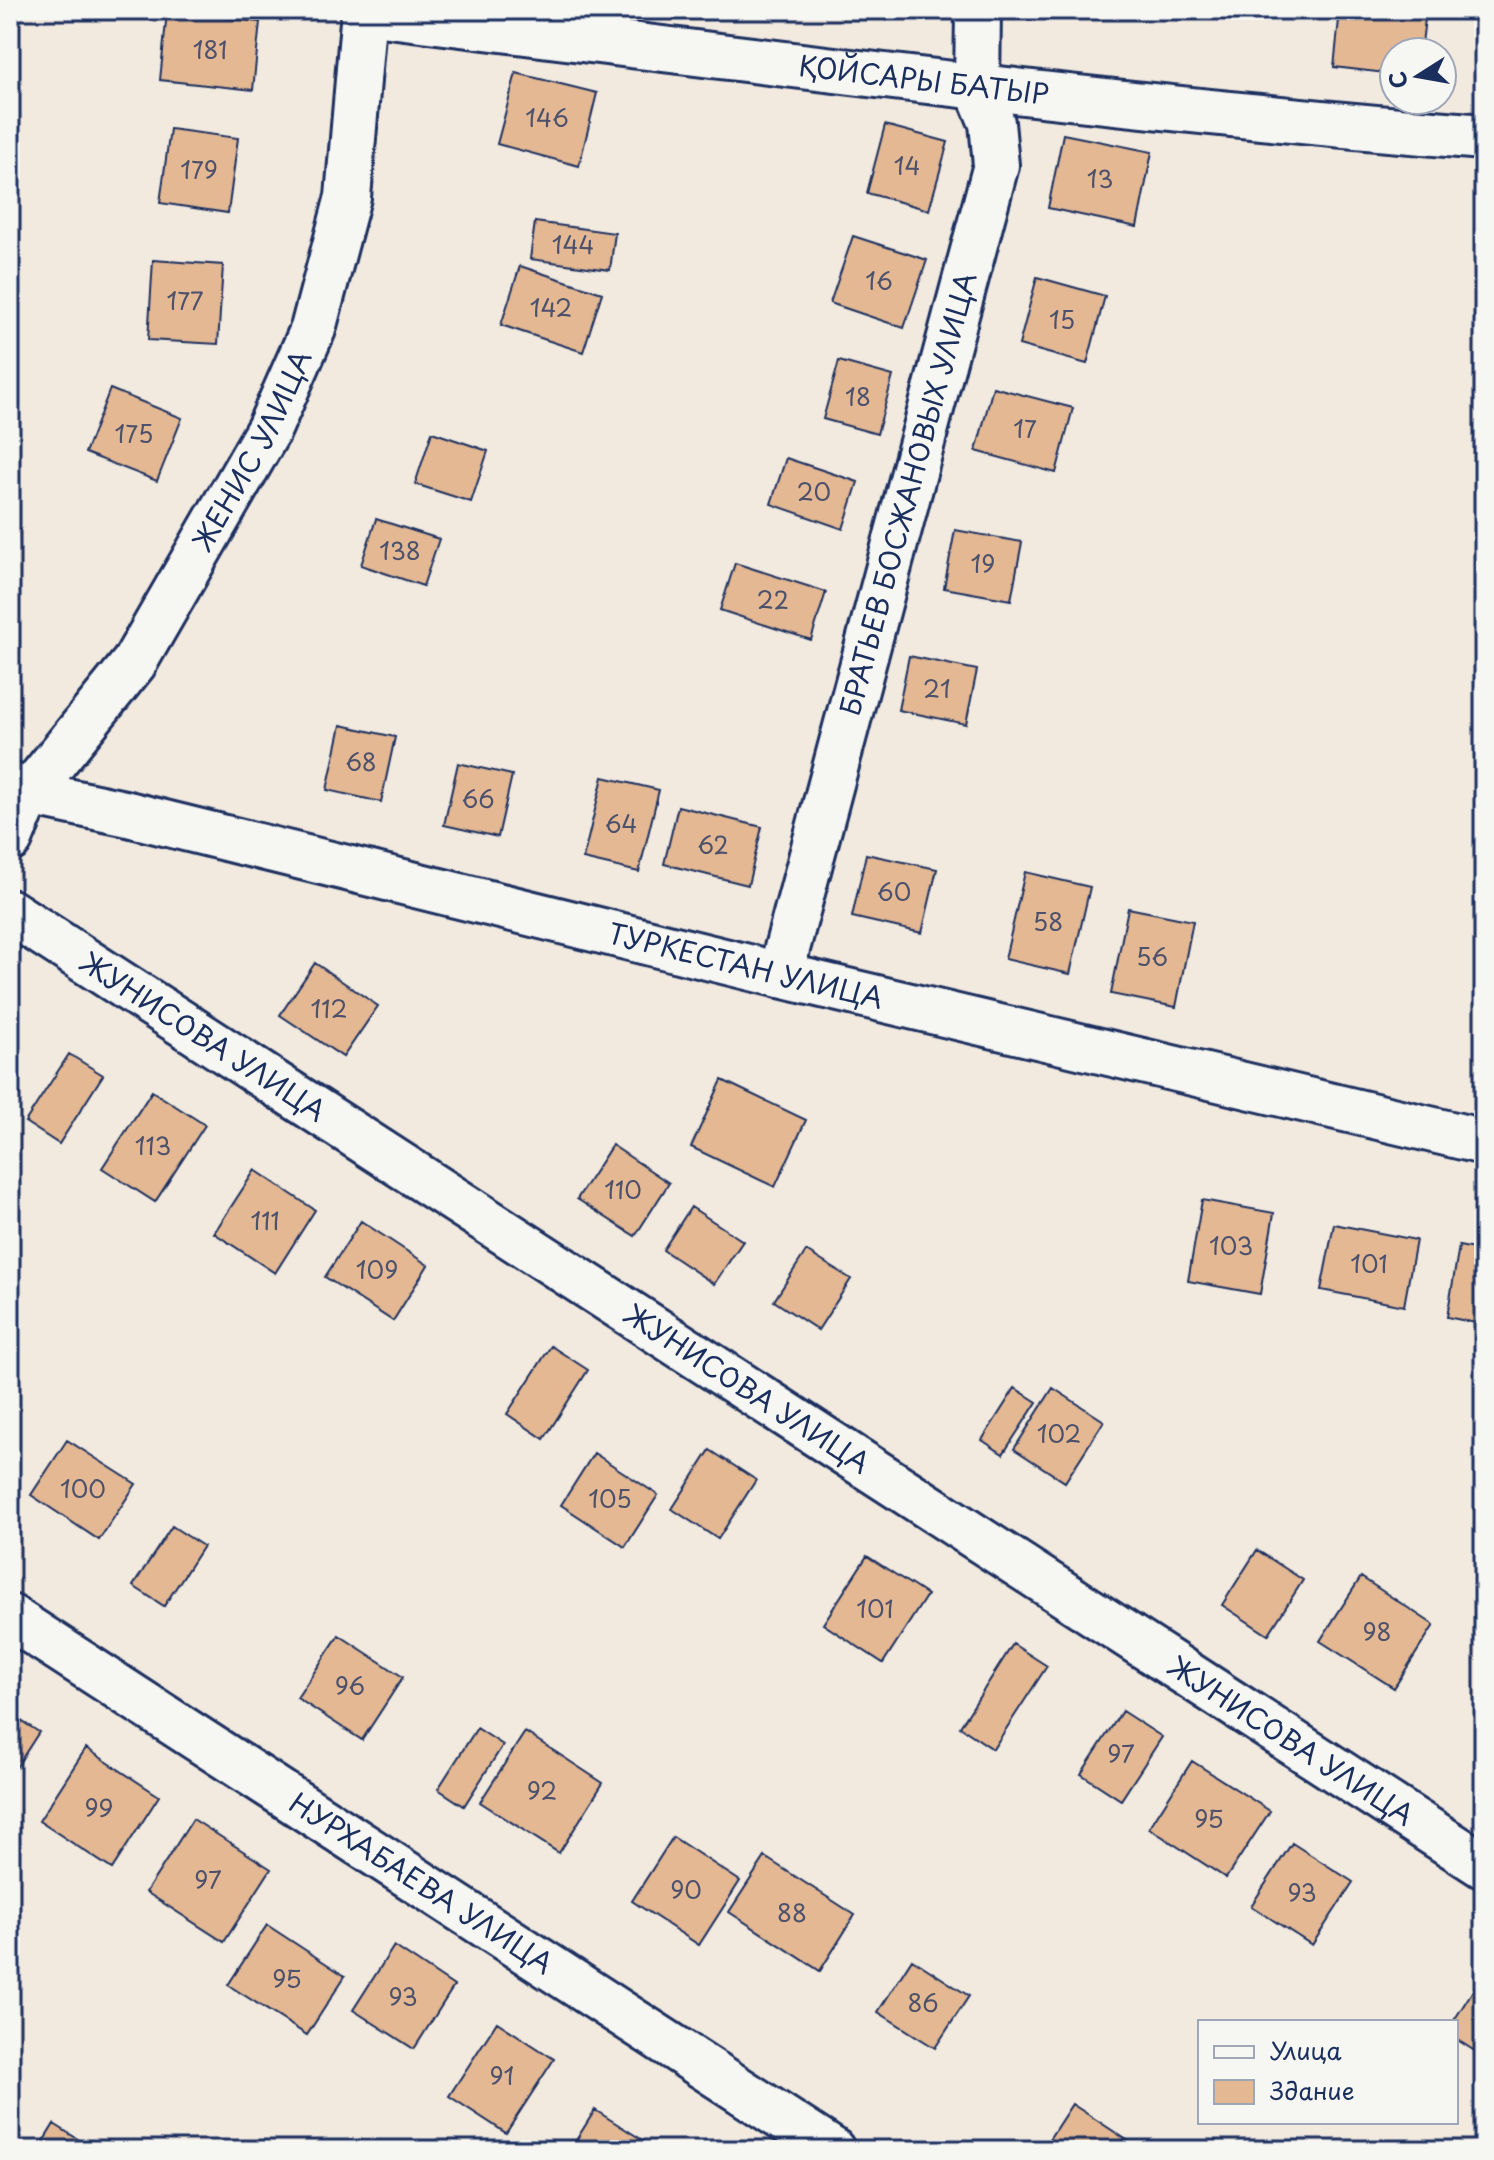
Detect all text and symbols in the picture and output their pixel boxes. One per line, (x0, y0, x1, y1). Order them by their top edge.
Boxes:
house number: 181 (193, 31, 227, 67)
north arrow (1378, 36, 1458, 116)
street label: ҚОЙСАРЫ БАТЫР (796, 43, 1051, 115)
text: С (1379, 69, 1415, 91)
house number: 146 (525, 99, 569, 135)
house number: 14 (894, 147, 920, 183)
house number: 179 (180, 151, 218, 187)
house number: 13 (1087, 160, 1113, 196)
house number: 144 (552, 226, 594, 262)
house number: 16 (865, 262, 893, 298)
street label: БРАТЬЕВ БОСЖАНОВЫХ УЛИЦА (827, 267, 987, 720)
house number: 177 (166, 282, 204, 318)
house number: 142 (530, 289, 572, 325)
house number: 15 (1049, 301, 1075, 337)
street label: ЖЕНИС УЛИЦА (180, 343, 321, 559)
house number: 18 (845, 378, 871, 414)
house number: 17 (1013, 410, 1037, 446)
house number: 175 (115, 415, 154, 451)
house number: 20 (797, 473, 831, 509)
house number: 138 (379, 532, 421, 568)
house number: 19 (971, 545, 995, 581)
house number: 22 (757, 581, 789, 617)
house number: 21 (923, 670, 951, 706)
house number: 68 (345, 743, 377, 779)
house number: 66 (461, 780, 495, 816)
house number: 64 (605, 805, 637, 841)
house number: 62 (697, 826, 729, 862)
house number: 60 (877, 873, 911, 909)
house number: 58 (1033, 903, 1063, 939)
street label: ТУРКЕСТАН УЛИЦА (604, 910, 888, 1019)
house number: 56 (1136, 938, 1168, 974)
street label: ЖУНИСОВА УЛИЦА (72, 940, 335, 1131)
house number: 112 (310, 990, 348, 1026)
house number: 113 (135, 1127, 171, 1163)
house number: 110 (604, 1171, 642, 1207)
house number: 111 (250, 1202, 280, 1238)
house number: 103 (1209, 1227, 1253, 1263)
house number: 101 (1350, 1245, 1388, 1281)
house number: 109 (356, 1251, 398, 1287)
street label: ЖУНИСОВА УЛИЦА (616, 1292, 879, 1483)
house number: 102 (1037, 1415, 1081, 1451)
house number: 100 (60, 1470, 106, 1506)
house number: 105 (588, 1480, 632, 1516)
house number: 101 (856, 1590, 894, 1626)
house number: 98 (1362, 1613, 1392, 1649)
street label: ЖУНИСОВА УЛИЦА (1160, 1644, 1423, 1835)
house number: 96 (335, 1667, 365, 1703)
house number: 97 (1107, 1735, 1135, 1771)
house number: 92 (527, 1772, 557, 1808)
street label: НУРХАБАЕВА УЛИЦА (281, 1781, 562, 1984)
house number: 99 (84, 1789, 114, 1825)
house number: 95 (1194, 1800, 1224, 1836)
house number: 97 (194, 1861, 222, 1897)
house number: 90 (670, 1871, 702, 1907)
house number: 93 (1287, 1874, 1317, 1910)
house number: 88 (777, 1894, 807, 1930)
house number: 95 (272, 1960, 302, 1996)
house number: 93 (388, 1978, 418, 2014)
house number: 86 (907, 1984, 939, 2020)
legend (1198, 2020, 1458, 2124)
text: Улица (1270, 2032, 1342, 2068)
house number: 91 (490, 2057, 514, 2093)
text: Здание (1270, 2072, 1355, 2108)

